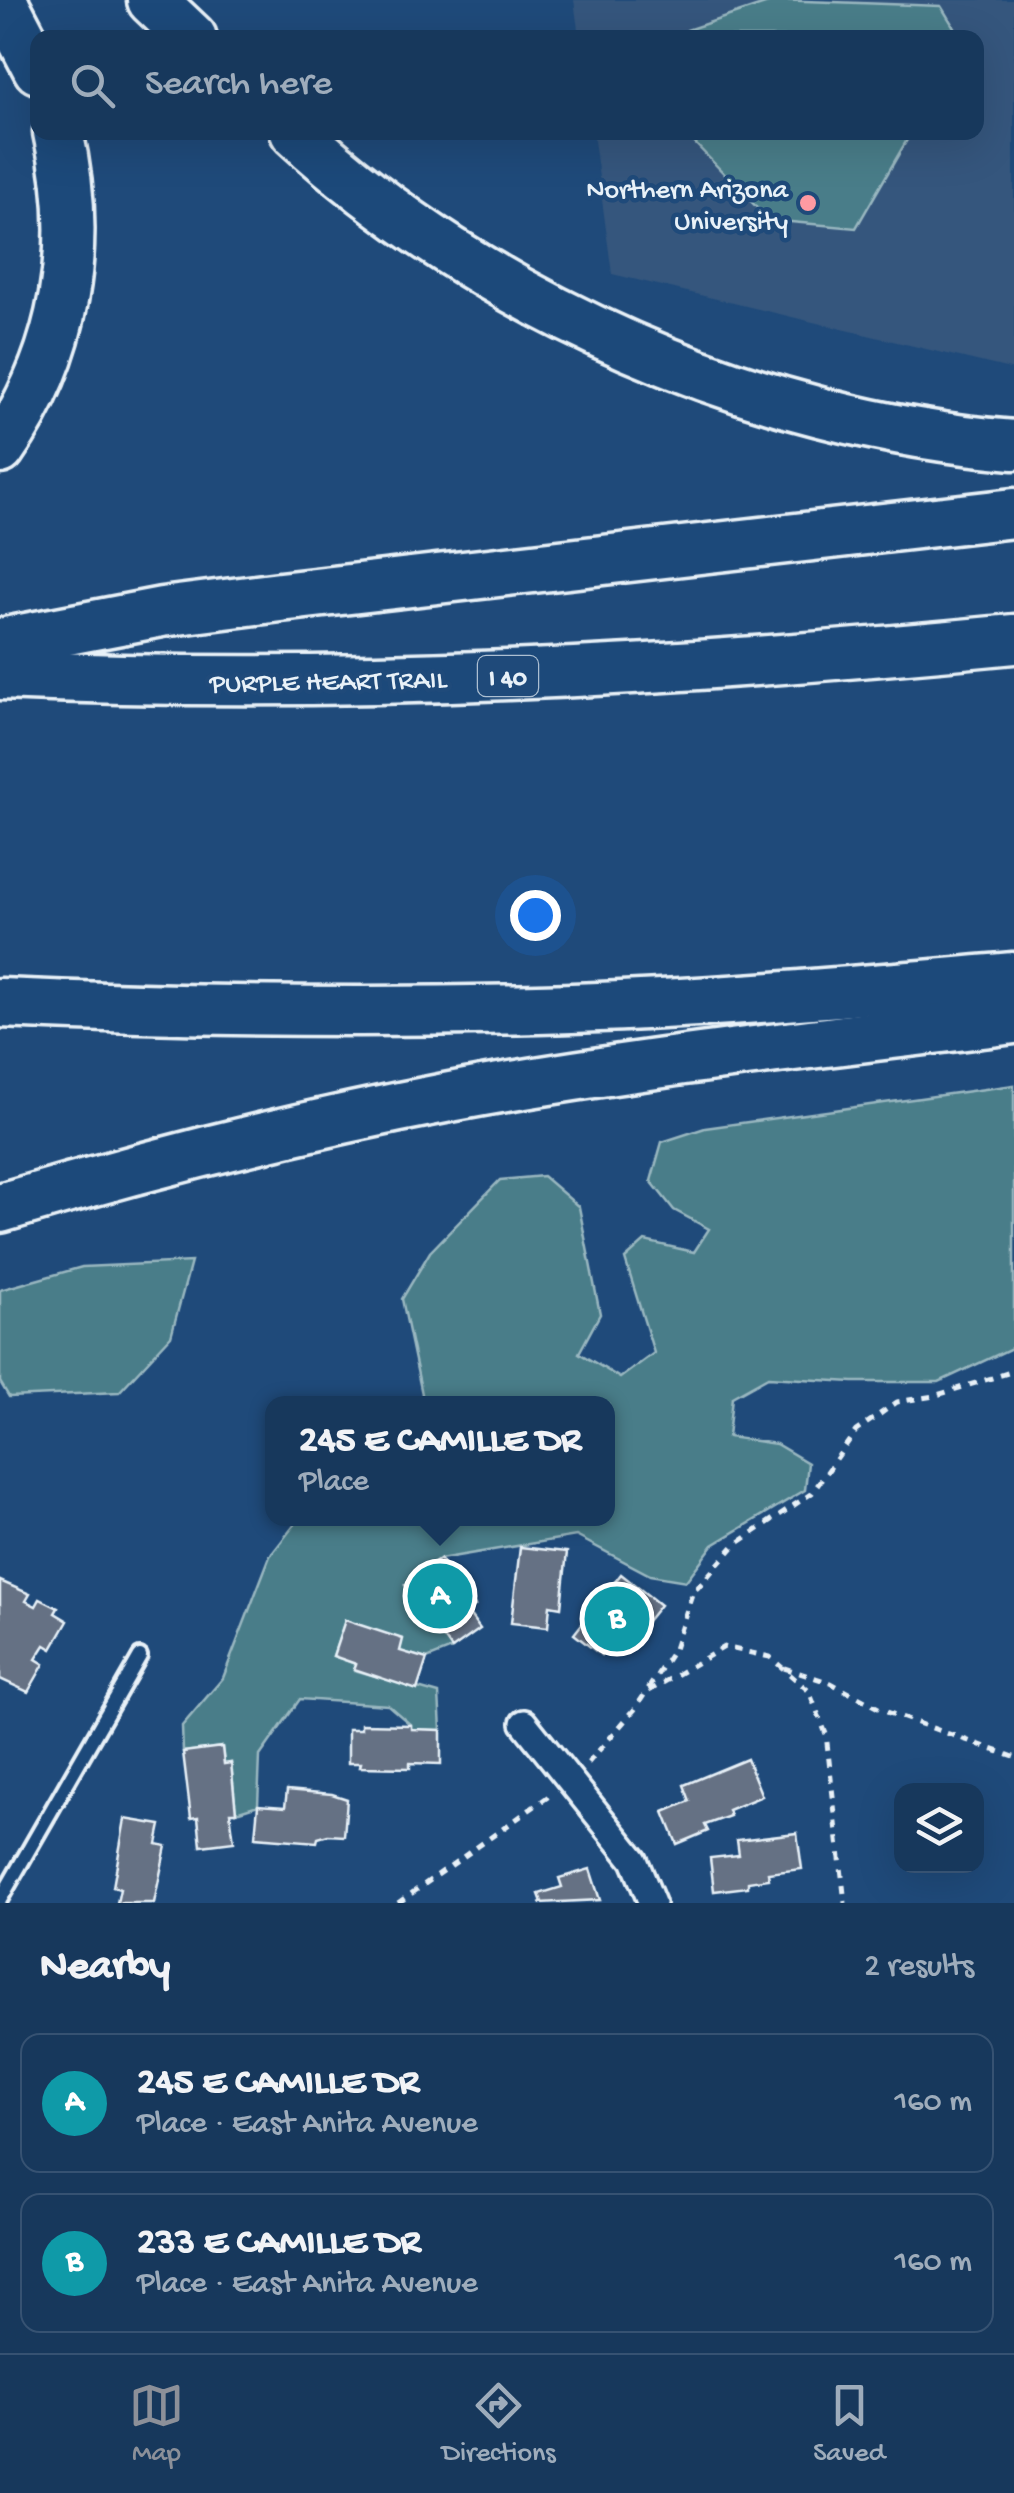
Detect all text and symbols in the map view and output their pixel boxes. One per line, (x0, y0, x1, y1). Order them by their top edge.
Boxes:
search box (30, 30, 984, 140)
icon: search (65, 58, 120, 113)
text: Search here (145, 63, 332, 107)
place label: Northern Arizona University (586, 175, 789, 240)
marker: Northern Arizona University (797, 192, 819, 214)
road number: I 40 (478, 656, 538, 696)
street label: PURPLE HEART TRAIL (208, 665, 449, 702)
your location (510, 890, 561, 941)
popup (265, 1396, 615, 1526)
text: 245 E CAMILLE DR (299, 1420, 581, 1464)
text: Place (299, 1464, 369, 1502)
pin: A (408, 1558, 472, 1634)
pin: B (584, 1582, 650, 1656)
map controls (894, 1783, 984, 1873)
button: layers (894, 1783, 984, 1873)
text: Nearby (40, 1944, 170, 1993)
text: 2 results (864, 1949, 974, 1987)
text: 245 E CAMILLE DR (137, 2062, 419, 2106)
text: A (65, 2084, 84, 2122)
text: 160 m (894, 2084, 972, 2122)
text: Place · East Anita Avenue (137, 2106, 478, 2144)
text: 233 E CAMILLE DR (137, 2222, 420, 2266)
text: B (66, 2244, 83, 2282)
text: 160 m (894, 2244, 972, 2282)
text: Place · East Anita Avenue (137, 2266, 478, 2304)
tab: Map (129, 2378, 184, 2471)
tab: Directions (442, 2378, 556, 2471)
tab: Saved (813, 2378, 885, 2471)

